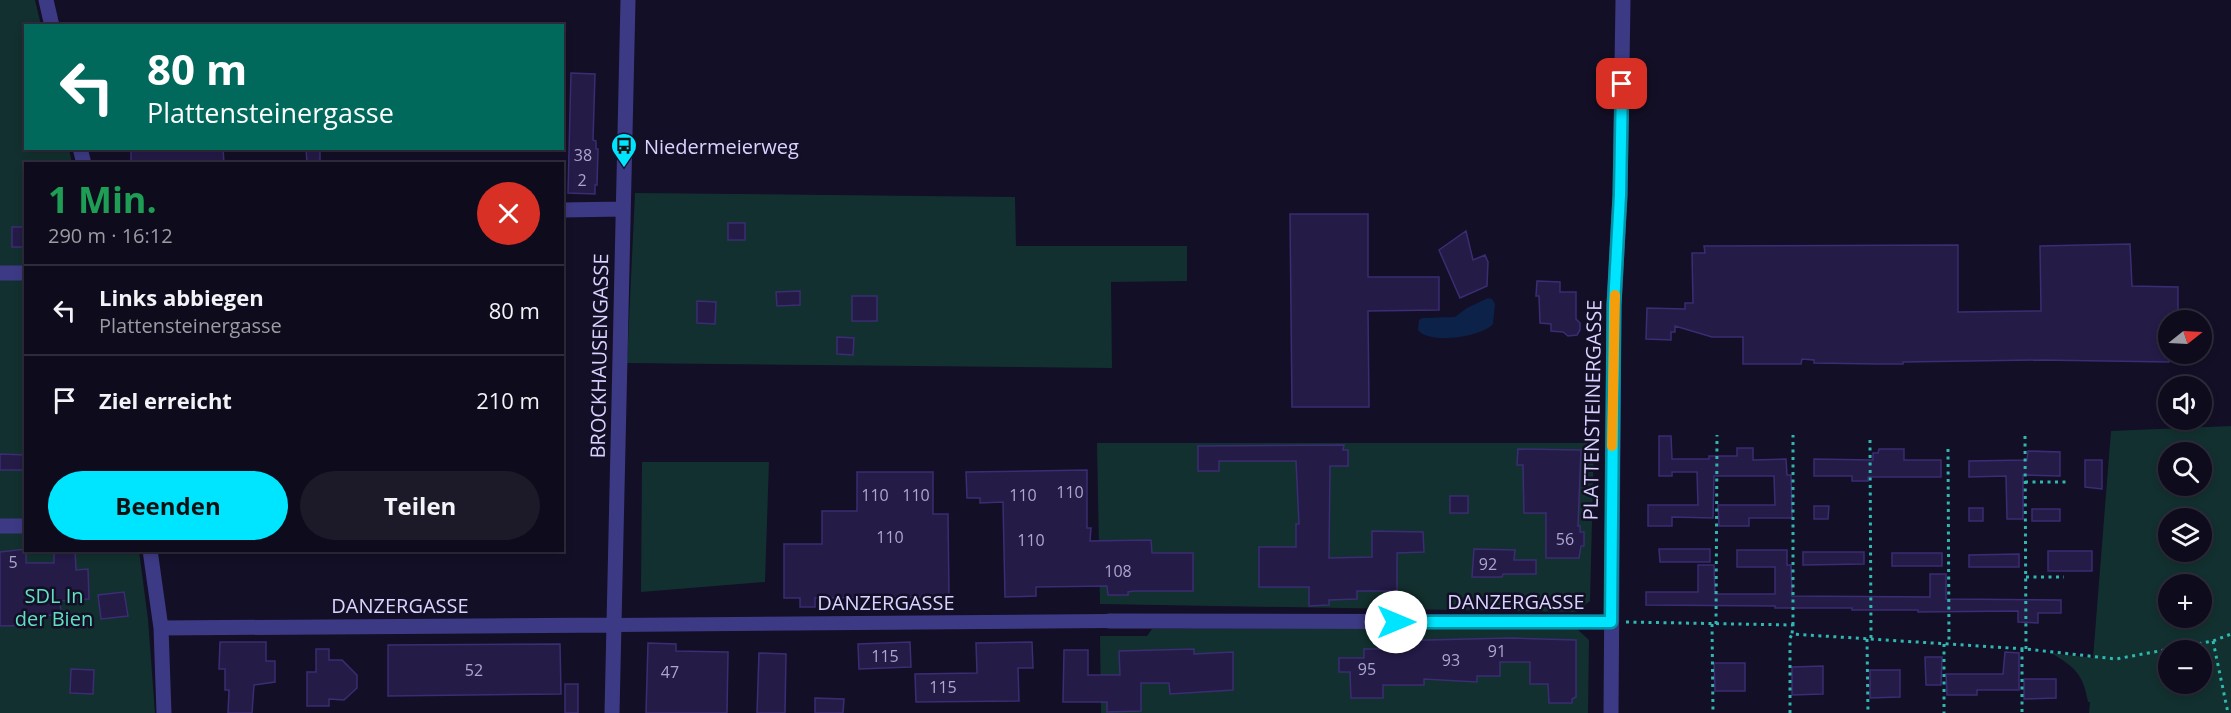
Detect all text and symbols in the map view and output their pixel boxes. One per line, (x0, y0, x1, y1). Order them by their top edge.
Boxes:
text: 80 m (147, 40, 247, 97)
icon: left (48, 48, 126, 126)
pin (1596, 58, 1647, 109)
icon: arrive (1605, 67, 1638, 100)
text: Plattensteinergasse (147, 94, 394, 131)
bus stop icon: Niedermeierweg (609, 131, 639, 169)
place label: Niedermeierweg (644, 133, 799, 160)
house number: 38 (574, 144, 592, 166)
house number: 2 (577, 169, 587, 191)
text: 1 Min. (48, 175, 157, 224)
button: close (477, 182, 540, 245)
text: 290 m · 16:12 (48, 222, 173, 249)
street label: BROCKHAUSENGASSE (584, 253, 614, 459)
text: Links abbiegen (99, 282, 264, 312)
icon: left (48, 294, 81, 327)
text: 80 m (489, 295, 540, 325)
street label: PLATTENSTEINERGASSE (1577, 299, 1607, 521)
north arrow (2158, 310, 2212, 364)
map controls (2158, 310, 2212, 694)
text: Plattensteinergasse (99, 312, 282, 339)
button: sound (2158, 376, 2212, 430)
icon: arrive (48, 384, 81, 417)
text: Ziel erreicht (99, 385, 232, 415)
text: 210 m (476, 385, 540, 415)
button: search (2158, 442, 2212, 496)
button: Beenden (48, 471, 288, 540)
button: Teilen (300, 471, 540, 540)
house number: 110 (1056, 481, 1084, 503)
house number: 110 (861, 484, 889, 506)
house number: 110 (902, 484, 930, 506)
house number: 110 (1009, 484, 1037, 506)
button: layers (2158, 508, 2212, 562)
house number: 110 (876, 526, 904, 548)
house number: 56 (1556, 528, 1574, 550)
house number: 110 (1017, 529, 1045, 551)
house number: 5 (8, 551, 18, 573)
house number: 92 (1479, 553, 1497, 575)
house number: 108 (1104, 560, 1132, 582)
button: + (2158, 574, 2212, 628)
park label: SDL In der Bien (15, 582, 93, 632)
street label: DANZERGASSE (1447, 588, 1585, 615)
street label: DANZERGASSE (817, 589, 955, 616)
position arrow (1364, 590, 1428, 654)
street label: DANZERGASSE (331, 592, 469, 619)
house number: 91 (1488, 640, 1506, 662)
button: − (2158, 640, 2212, 694)
house number: 115 (871, 645, 899, 667)
house number: 93 (1442, 649, 1460, 671)
house number: 95 (1358, 658, 1376, 680)
house number: 52 (465, 659, 483, 681)
house number: 47 (661, 661, 679, 683)
house number: 115 (929, 676, 957, 698)

